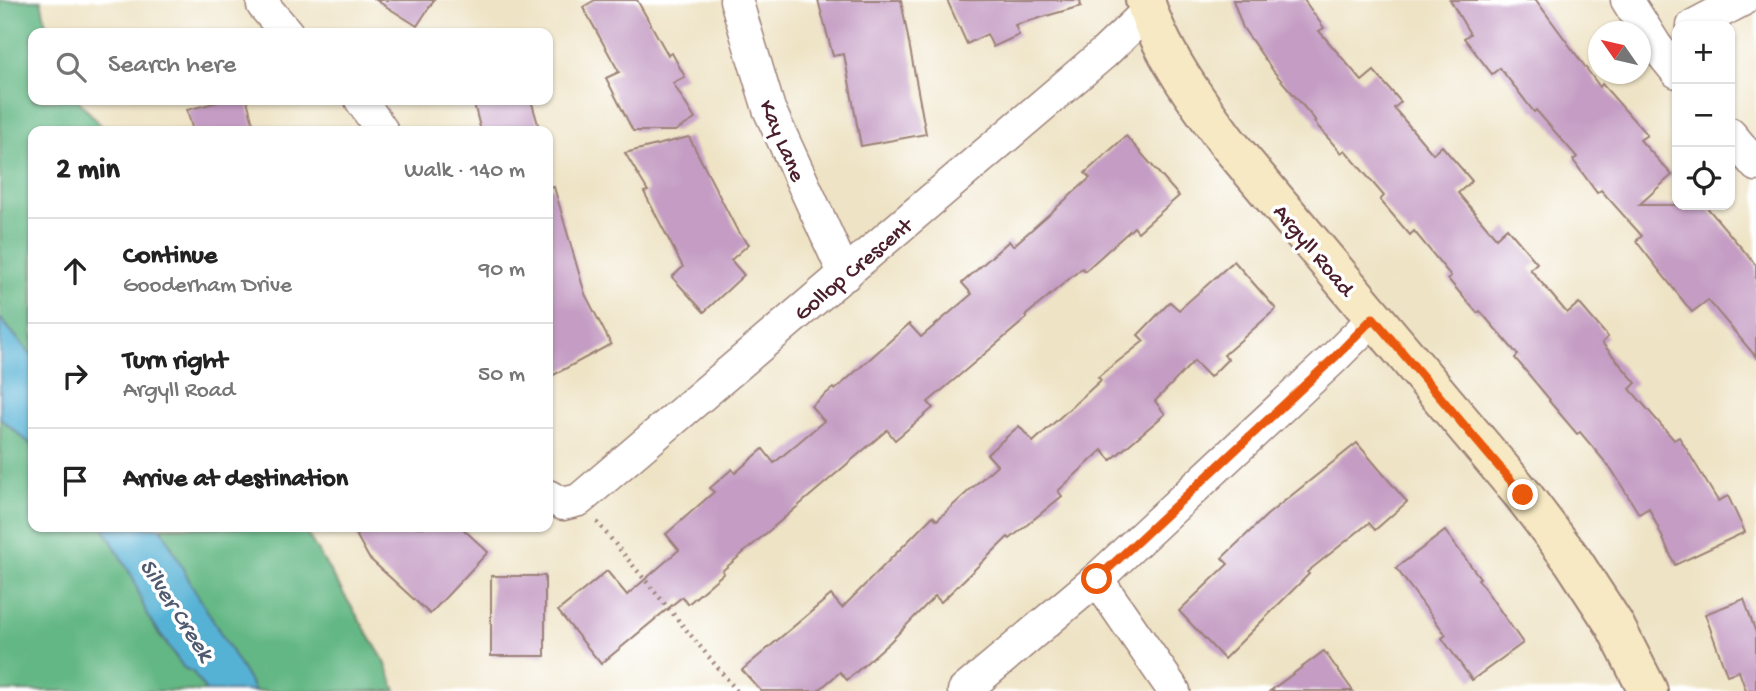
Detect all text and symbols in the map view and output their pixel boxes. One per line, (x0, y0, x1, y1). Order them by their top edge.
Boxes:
north arrow (1588, 21, 1651, 84)
map controls (1672, 21, 1735, 210)
button: + (1672, 21, 1735, 84)
search box (28, 28, 553, 105)
icon: search (52, 48, 90, 86)
text: Search here (108, 51, 236, 82)
button: − (1672, 84, 1735, 147)
street label: Kay Lane (752, 96, 810, 187)
button: locate (1672, 147, 1735, 210)
text: 2 min (56, 154, 120, 189)
text: Walk · 140 m (404, 158, 525, 185)
street label: Argyll Road (1266, 200, 1360, 304)
street label: Gollop Crescent (790, 212, 920, 328)
text: Continue (123, 242, 217, 273)
icon: ahead (56, 252, 94, 290)
text: 90 m (479, 257, 525, 284)
text: Gooderham Drive (123, 273, 292, 300)
text: Turn right (123, 347, 227, 378)
icon: right (56, 357, 94, 395)
text: 50 m (478, 362, 525, 389)
text: Argyll Road (123, 378, 235, 405)
icon: arrive (56, 462, 94, 500)
text: Arrive at destination (123, 465, 348, 496)
route end (1507, 479, 1538, 510)
water label: Silver Creek (131, 554, 220, 669)
route start (1081, 563, 1112, 594)

